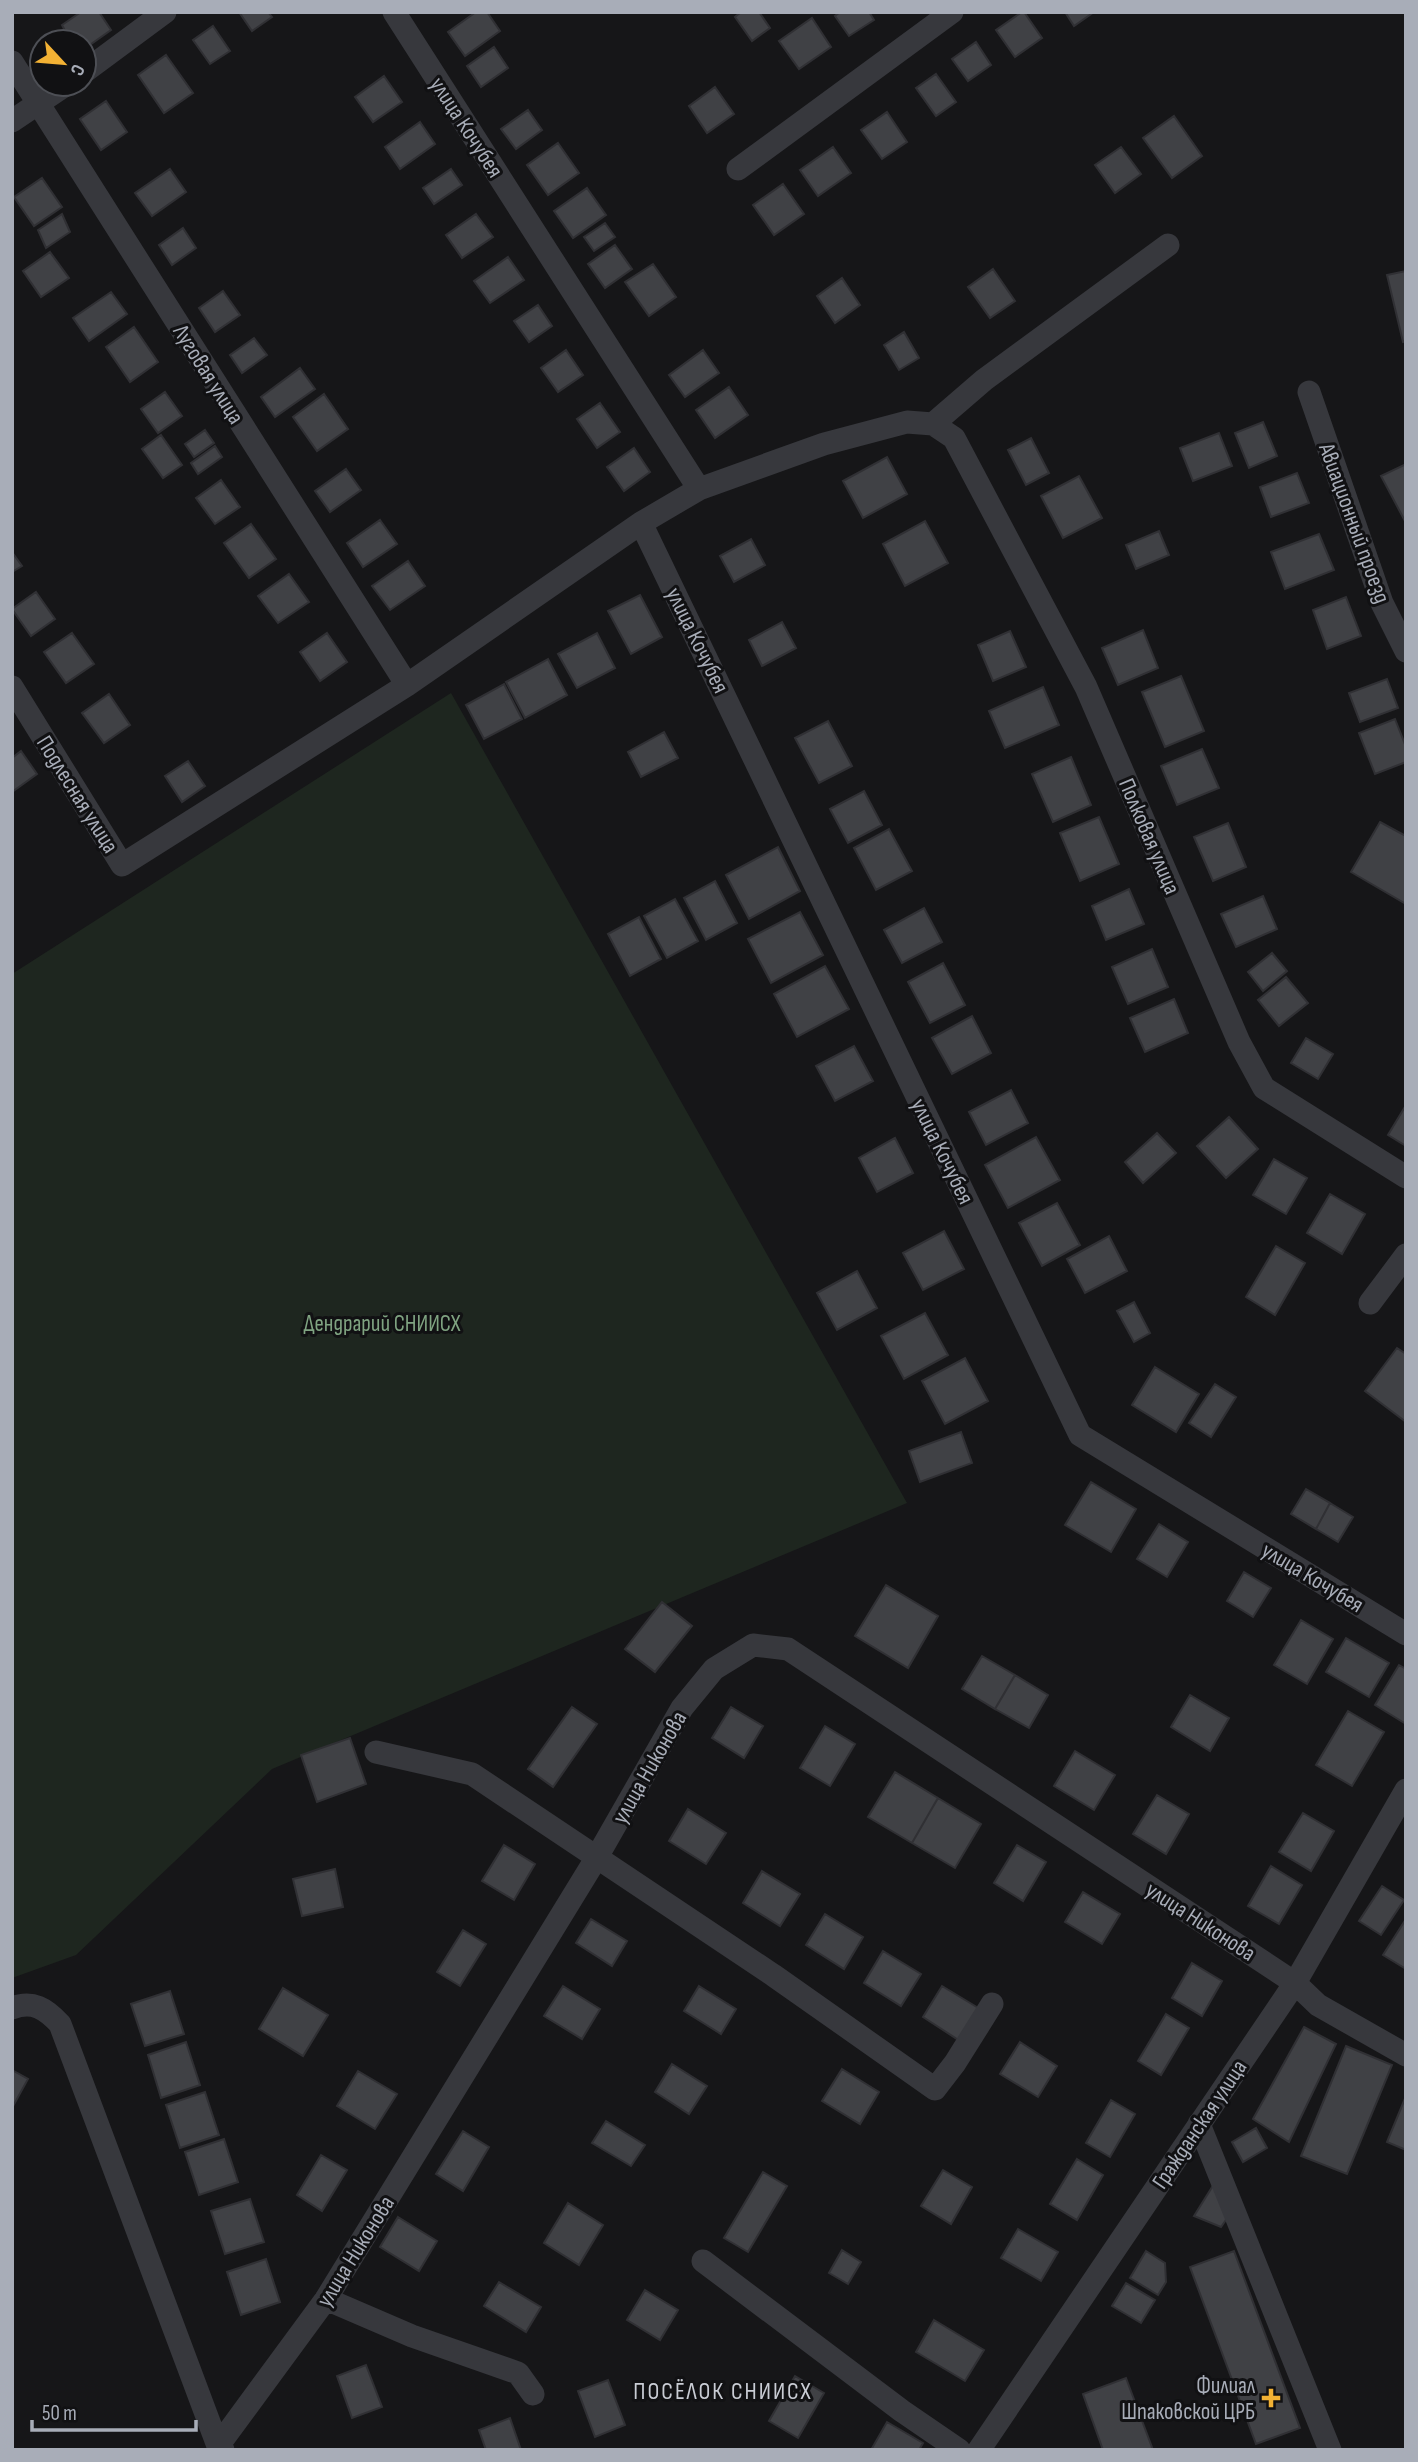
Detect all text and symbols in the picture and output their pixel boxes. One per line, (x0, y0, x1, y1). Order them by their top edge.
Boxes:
north arrow (28, 28, 98, 98)
text: С (64, 60, 89, 79)
street label: улица Кочубея (423, 72, 509, 183)
street label: Луговая улица (166, 319, 250, 429)
street label: Авиационный проезд (1312, 439, 1396, 607)
street label: улица Кочубея (659, 583, 735, 698)
street label: Подлесная улица (30, 731, 124, 858)
street label: Полковая улица (1112, 774, 1186, 899)
street label: улица Кочубея (904, 1094, 980, 1209)
park label: Дендрарий СНИИСХ (303, 1310, 461, 1338)
street label: улица Кочубея (1256, 1536, 1369, 1619)
street label: улица Никонова (606, 1706, 693, 1829)
street label: улица Никонова (1140, 1876, 1261, 1968)
street label: Гражданская улица (1146, 2055, 1253, 2194)
street label: улица Никонова (311, 2191, 401, 2312)
place label: Филиал Шпаковской ЦРБ (1121, 2372, 1256, 2426)
district label: ПОСЁЛОК СНИИСХ (633, 2377, 813, 2406)
scale bar (32, 2388, 196, 2432)
marker: Филиал Шпаковской ЦРБ (1261, 2388, 1281, 2408)
text: 50 m (42, 2401, 77, 2426)

